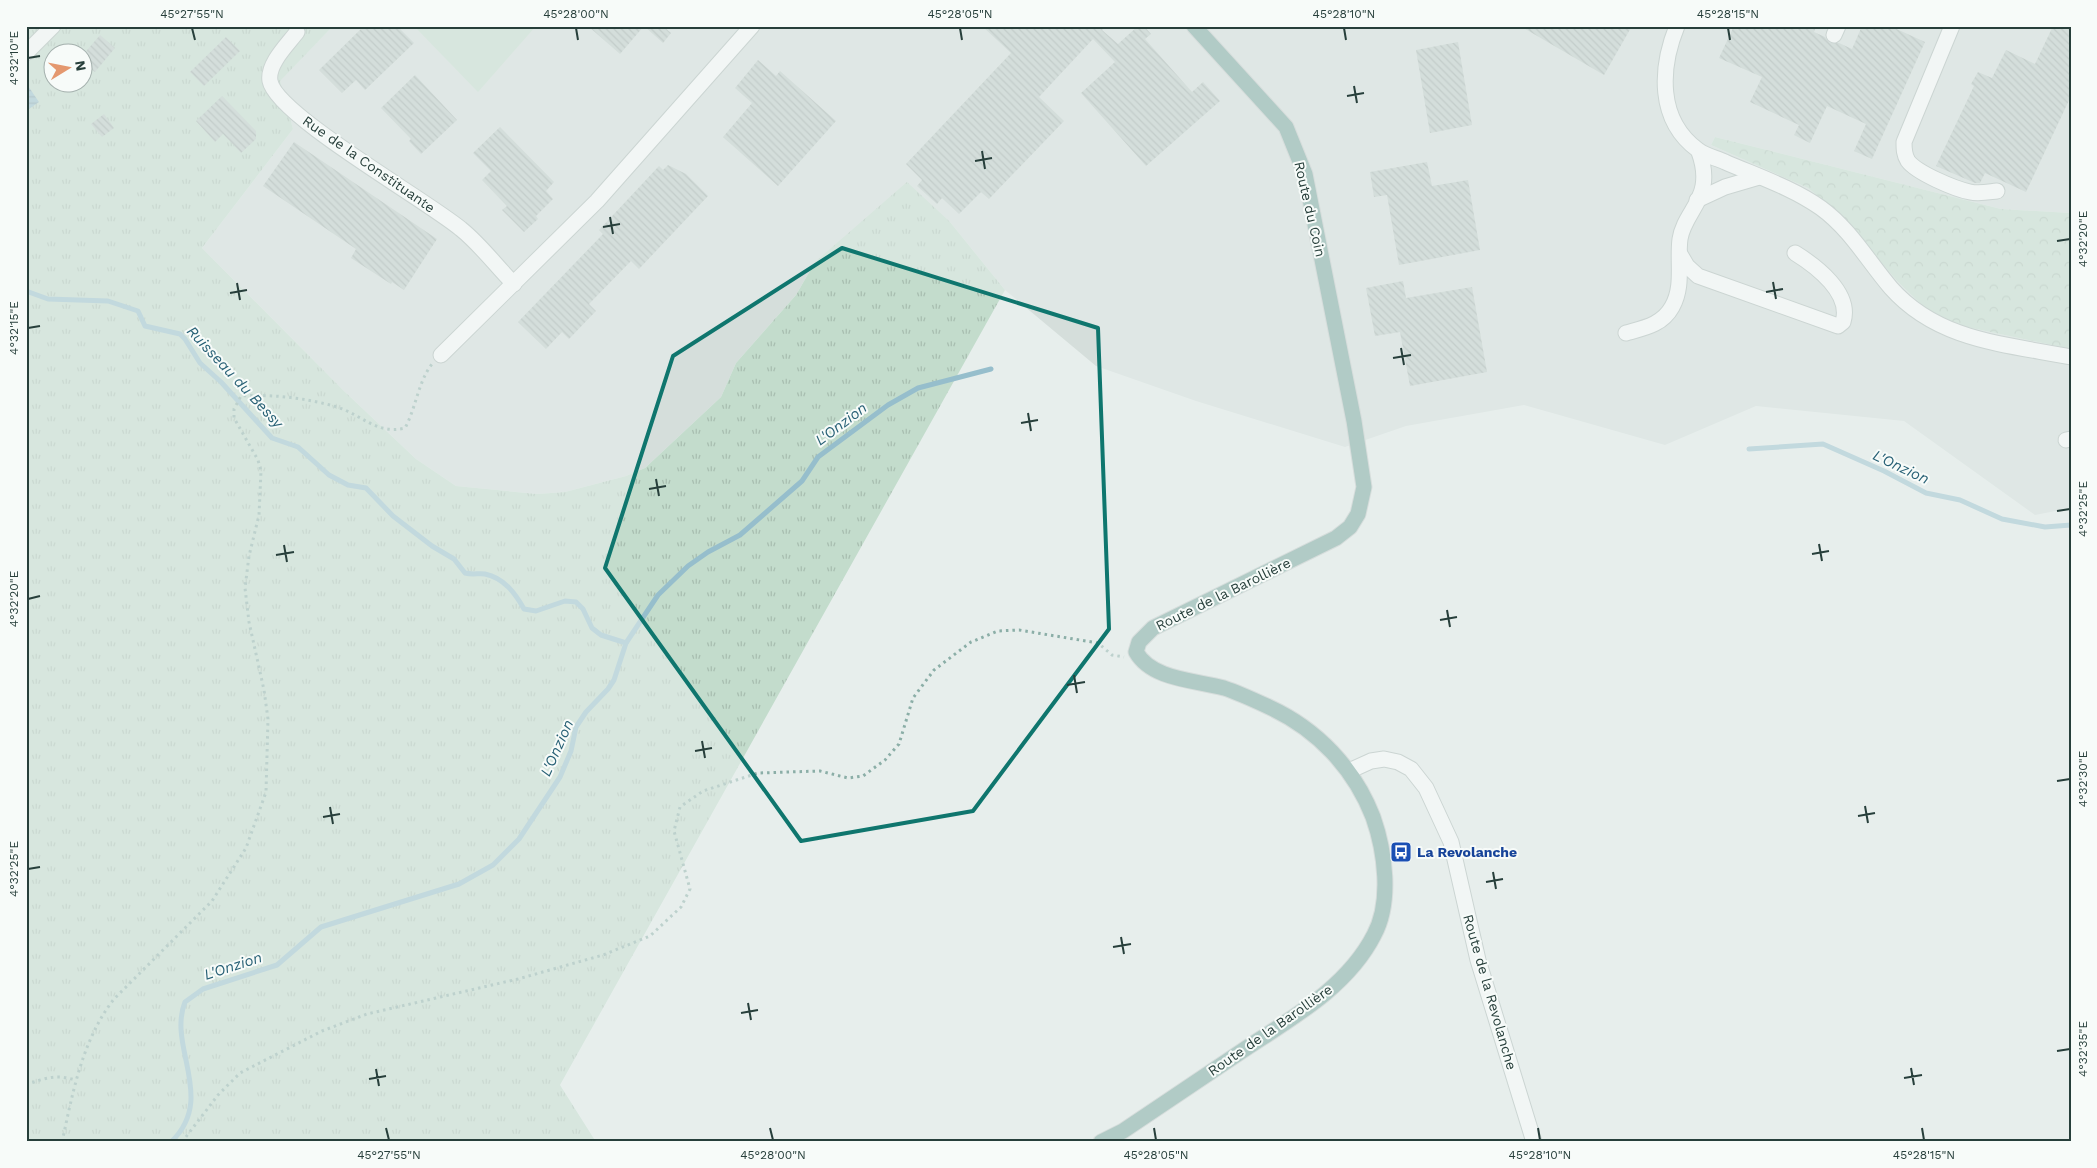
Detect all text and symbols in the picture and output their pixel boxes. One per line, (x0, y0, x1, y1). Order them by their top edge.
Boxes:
text: 45°27'55"N (160, 7, 224, 21)
text: 45°28'00"N (543, 7, 609, 21)
text: 45°28'05"N (927, 7, 993, 21)
text: 45°28'10"N (1313, 7, 1375, 21)
text: 45°28'15"N (1697, 7, 1759, 21)
text: 4°32'10"E (7, 31, 21, 85)
north arrow (42, 42, 92, 92)
text: N (72, 59, 90, 72)
street label: Rue de la Constituante (300, 112, 438, 216)
street label: Route du Coin (1291, 160, 1329, 258)
text: 4°32'20"E (2076, 210, 2090, 267)
text: 4°32'15"E (7, 301, 21, 355)
water label: Ruisseau du Bessy (183, 322, 288, 433)
water label: L'Onzion (812, 399, 870, 449)
water label: L'Onzion (1870, 446, 1932, 488)
text: 4°32'25"E (2076, 481, 2090, 537)
street label: Route de la Barollière (1153, 554, 1293, 634)
text: 4°32'20"E (7, 570, 21, 627)
water label: L'Onzion (537, 717, 577, 779)
text: 4°32'30"E (2076, 750, 2090, 807)
bus stop icon: La Revolanche (1389, 840, 1413, 864)
text: 4°32'25"E (7, 841, 21, 897)
place label: La Revolanche (1417, 844, 1517, 860)
street label: Route de la Revolanche (1460, 912, 1520, 1072)
water label: L'Onzion (202, 948, 264, 984)
street label: Route de la Barollière (1205, 981, 1335, 1079)
text: 4°32'35"E (2076, 1021, 2090, 1077)
text: 45°27'55"N (357, 1148, 421, 1162)
text: 45°28'00"N (740, 1148, 806, 1162)
text: 45°28'05"N (1123, 1148, 1189, 1162)
text: 45°28'10"N (1509, 1148, 1571, 1162)
text: 45°28'15"N (1893, 1148, 1955, 1162)

